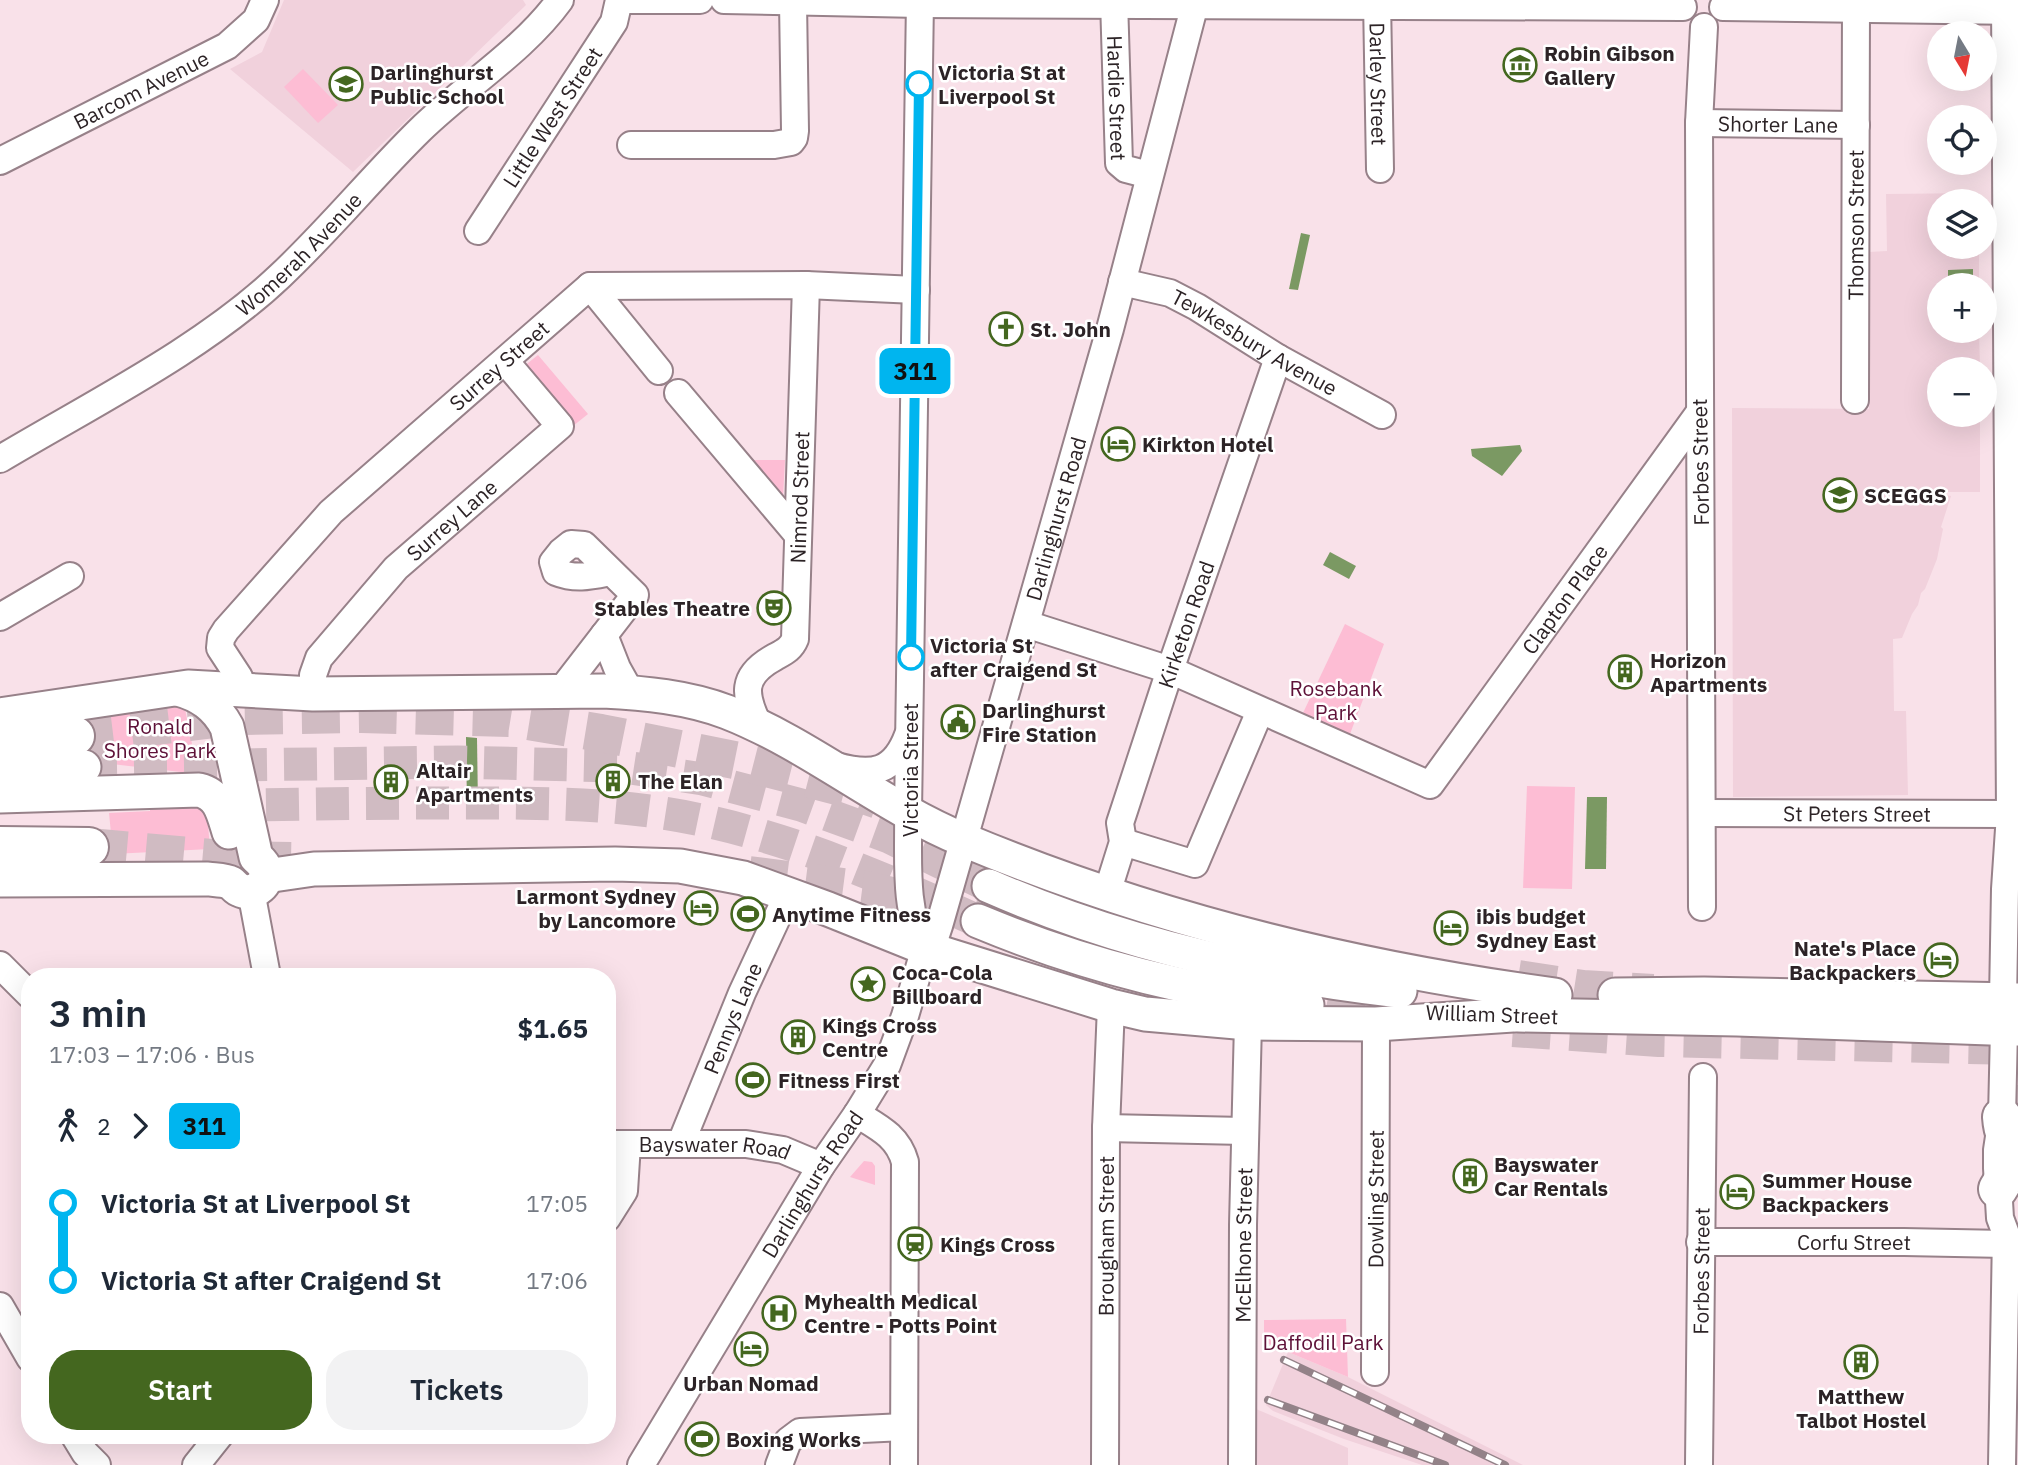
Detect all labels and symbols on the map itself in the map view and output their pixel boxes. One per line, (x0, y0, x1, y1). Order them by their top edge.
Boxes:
north arrow (1927, 21, 1997, 91)
street label: Darley Street (1363, 22, 1394, 146)
street label: Hardie Street (1101, 35, 1133, 161)
place label: Robin Gibson Gallery (1544, 39, 1675, 91)
street label: Little West Street (496, 41, 608, 193)
street label: Barcom Avenue (69, 44, 213, 136)
museum icon: Robin Gibson Gallery (1501, 46, 1539, 84)
place label: Darlinghurst Public School (370, 58, 504, 110)
place label: Victoria St at Liverpool St (938, 58, 1066, 110)
school or university icon: Darlinghurst Public School (327, 65, 365, 103)
marker: Victoria St at Liverpool St (906, 71, 932, 97)
street label: Shorter Lane (1718, 109, 1838, 139)
street label: Thomson Street (1841, 150, 1870, 300)
street label: Womerah Avenue (230, 186, 368, 322)
street label: Tewkesbury Avenue (1167, 282, 1342, 402)
church icon: St. John (987, 310, 1025, 348)
street label: Surrey Street (443, 314, 555, 417)
place label: St. John (1030, 315, 1111, 343)
line badge: 311 (875, 348, 955, 394)
street label: Forbes Street (1685, 398, 1715, 526)
hotel icon: Kirkton Hotel (1099, 425, 1137, 463)
place label: Kirkton Hotel (1142, 430, 1273, 458)
street label: Nimrod Street (783, 431, 815, 564)
street label: Darlinghurst Road (1019, 433, 1092, 604)
street label: Surrey Lane (400, 473, 503, 567)
school or university icon: SCEGGS (1821, 476, 1859, 514)
place label: SCEGGS (1864, 481, 1947, 509)
street label: Clapton Place (1515, 538, 1614, 660)
street label: Kirketon Road (1151, 557, 1221, 692)
theatre icon: Stables Theatre (755, 589, 793, 627)
place label: Stables Theatre (594, 594, 750, 622)
place label: Victoria St after Craigend St (930, 631, 1097, 683)
marker: Victoria St after Craigend St (898, 644, 924, 670)
place label: Horizon Apartments (1650, 646, 1767, 698)
building icon: Horizon Apartments (1606, 653, 1644, 691)
park label: Rosebank Park (1289, 674, 1383, 726)
place label: Darlinghurst Fire Station (982, 696, 1106, 748)
street label: Victoria Street (896, 703, 924, 837)
public building icon: Darlinghurst Fire Station (939, 703, 977, 741)
park label: Ronald Shores Park (104, 712, 216, 764)
place label: Altair Apartments (416, 756, 533, 808)
building icon: The Elan (594, 762, 632, 800)
building icon: Altair Apartments (372, 763, 410, 801)
place label: The Elan (638, 767, 723, 795)
street label: St Peters Street (1783, 799, 1931, 828)
place label: Larmont Sydney by Lancomore (516, 882, 677, 934)
hotel icon: Larmont Sydney by Lancomore (682, 889, 720, 927)
sports icon: Anytime Fitness (729, 895, 767, 933)
place label: Anytime Fitness (772, 900, 931, 928)
place label: ibis budget Sydney East (1476, 902, 1596, 954)
hotel icon: ibis budget Sydney East (1432, 909, 1470, 947)
place label: Nate's Place Backpackers (1789, 934, 1916, 986)
hotel icon: Nate's Place Backpackers (1922, 941, 1960, 979)
street label: Pennys Lane (697, 958, 768, 1078)
place label: Coca-Cola Billboard (892, 958, 993, 1010)
place icon: Coca-Cola Billboard (849, 965, 887, 1003)
street label: William Street (1425, 998, 1559, 1030)
place label: Kings Cross Centre (822, 1011, 937, 1063)
building icon: Kings Cross Centre (779, 1018, 817, 1056)
sports icon: Fitness First (734, 1061, 772, 1099)
place label: Fitness First (778, 1066, 900, 1094)
street label: Darlinghurst Road (755, 1105, 869, 1263)
street label: Bayswater Road (639, 1130, 795, 1166)
street label: Dowling Street (1361, 1130, 1390, 1268)
place label: Bayswater Car Rentals (1494, 1150, 1608, 1202)
street label: Brougham Street (1091, 1156, 1120, 1316)
building icon: Bayswater Car Rentals (1451, 1157, 1489, 1195)
place label: Summer House Backpackers (1762, 1166, 1913, 1218)
street label: McElhone Street (1229, 1167, 1258, 1323)
hotel icon: Summer House Backpackers (1718, 1173, 1756, 1211)
street label: Forbes Street (1686, 1207, 1716, 1335)
station icon: Kings Cross (896, 1225, 934, 1263)
street label: Corfu Street (1797, 1228, 1911, 1256)
place label: Kings Cross (940, 1230, 1055, 1258)
place label: Myhealth Medical Centre - Potts Point (804, 1287, 997, 1339)
hospital icon: Myhealth Medical Centre - Potts Point (760, 1294, 798, 1332)
park label: Daffodil Park (1262, 1328, 1384, 1356)
hotel icon: Urban Nomad (732, 1330, 770, 1368)
building icon: Matthew Talbot Hostel (1842, 1343, 1880, 1381)
place label: Urban Nomad (683, 1369, 819, 1397)
place label: Matthew Talbot Hostel (1796, 1382, 1926, 1434)
sports icon: Boxing Works (683, 1420, 721, 1458)
place label: Boxing Works (726, 1425, 861, 1453)

